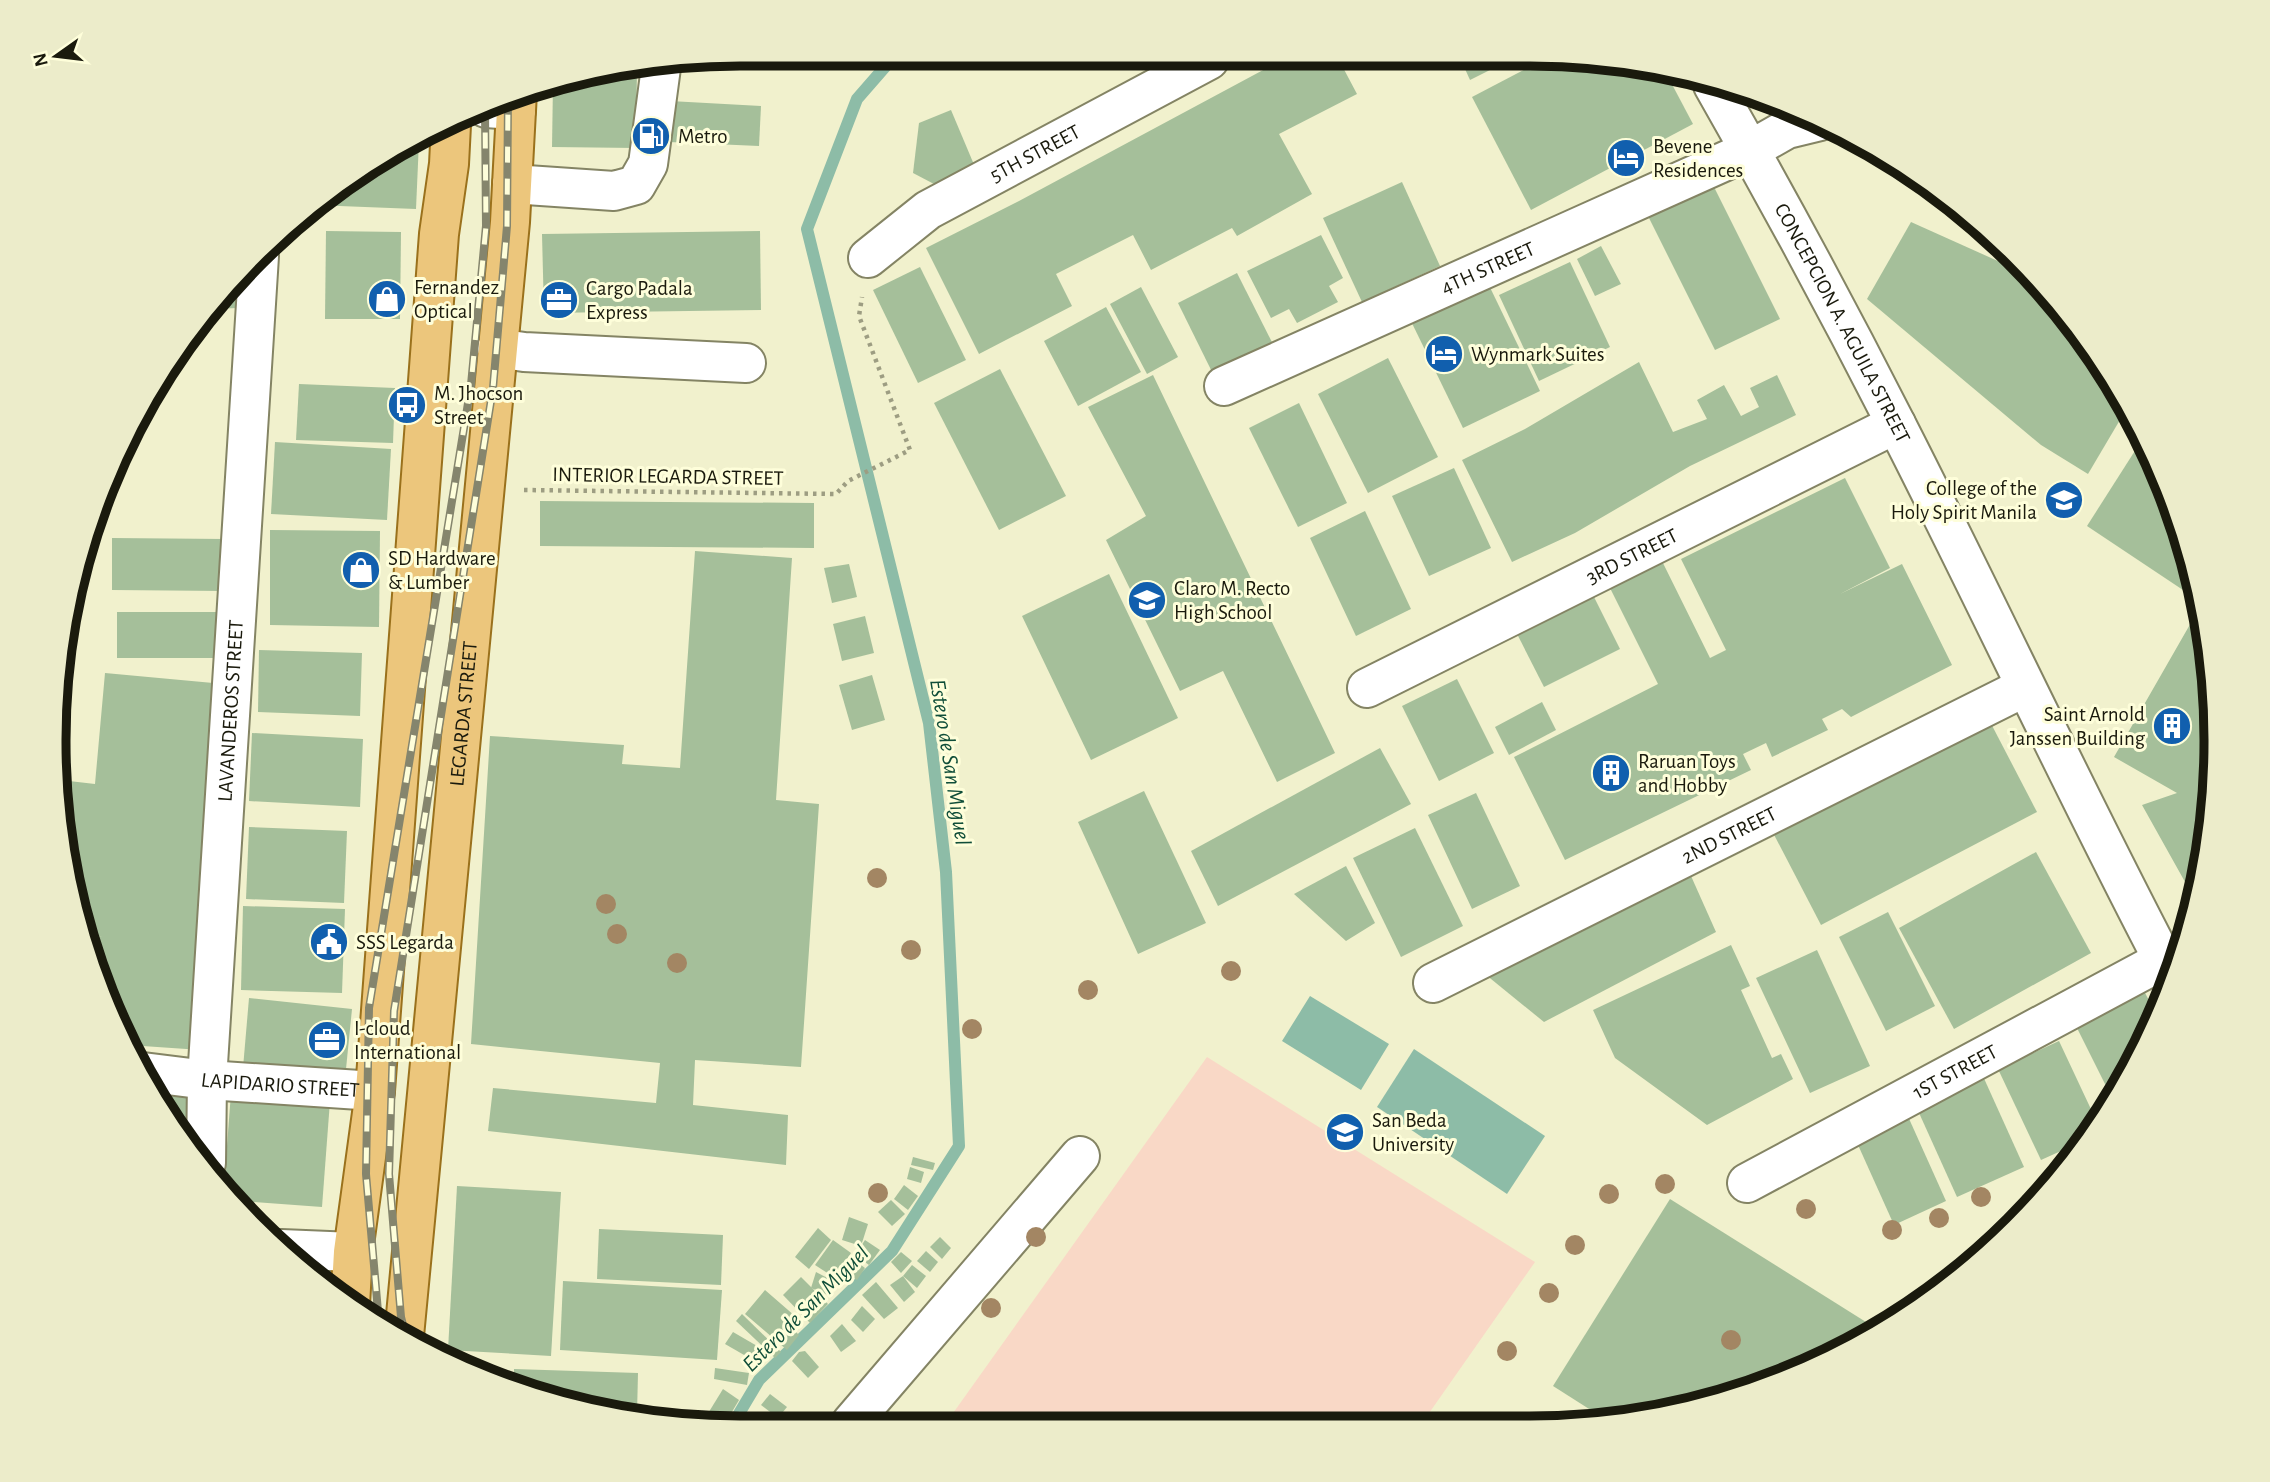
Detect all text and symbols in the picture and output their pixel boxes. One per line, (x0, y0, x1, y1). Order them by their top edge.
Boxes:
north arrow (21, 21, 91, 91)
text: N (30, 51, 52, 68)
fuel station icon: Metro (630, 115, 672, 157)
street label: 5TH STREET (987, 121, 1084, 186)
place label: Metro (678, 126, 728, 147)
place label: Bevene Residences (1653, 136, 1743, 181)
hotel icon: Bevene Residences (1605, 137, 1647, 179)
street label: CONCEPCION A. AGUILA STREET (1770, 200, 1914, 446)
street label: 4TH STREET (1438, 238, 1538, 298)
place label: Fernandez Optical (414, 277, 499, 322)
shop icon: Fernandez Optical (366, 278, 408, 320)
place label: Cargo Padala Express (586, 278, 693, 323)
office icon: Cargo Padala Express (538, 279, 580, 321)
hotel icon: Wynmark Suites (1423, 333, 1465, 375)
place label: Wynmark Suites (1471, 344, 1605, 365)
place label: M. Jhocson Street (434, 383, 523, 428)
bus stop icon: M. Jhocson Street (386, 384, 428, 426)
street label: INTERIOR LEGARDA STREET (552, 464, 784, 489)
place label: College of the Holy Spirit Manila (1891, 478, 2037, 523)
school or university icon: College of the Holy Spirit Manila (2043, 479, 2085, 521)
street label: 3RD STREET (1583, 525, 1681, 588)
place label: SD Hardware & Lumber (388, 548, 496, 593)
shop icon: SD Hardware & Lumber (340, 549, 382, 591)
place label: Claro M. Recto High School (1174, 578, 1290, 623)
school or university icon: Claro M. Recto High School (1126, 579, 1168, 621)
street label: LAVANDEROS STREET (215, 619, 247, 802)
street label: LEGARDA STREET (446, 640, 481, 787)
water label: Estero de San Miguel (925, 677, 974, 847)
place label: Saint Arnold Janssen Building (2010, 704, 2146, 749)
building icon: Saint Arnold Janssen Building (2151, 705, 2193, 747)
place label: Raruan Toys and Hobby (1638, 751, 1736, 796)
building icon: Raruan Toys and Hobby (1590, 752, 1632, 794)
street label: 2ND STREET (1679, 803, 1780, 868)
public building icon: SSS Legarda (308, 921, 350, 963)
place label: SSS Legarda (356, 932, 454, 953)
place label: I-cloud International (354, 1018, 461, 1063)
office icon: I-cloud International (306, 1019, 348, 1061)
street label: 1ST STREET (1909, 1041, 2001, 1103)
street label: LAPIDARIO STREET (200, 1069, 360, 1101)
place label: San Beda University (1372, 1110, 1454, 1155)
school or university icon: San Beda University (1324, 1111, 1366, 1153)
water label: Estero de San Miguel (738, 1241, 874, 1377)

